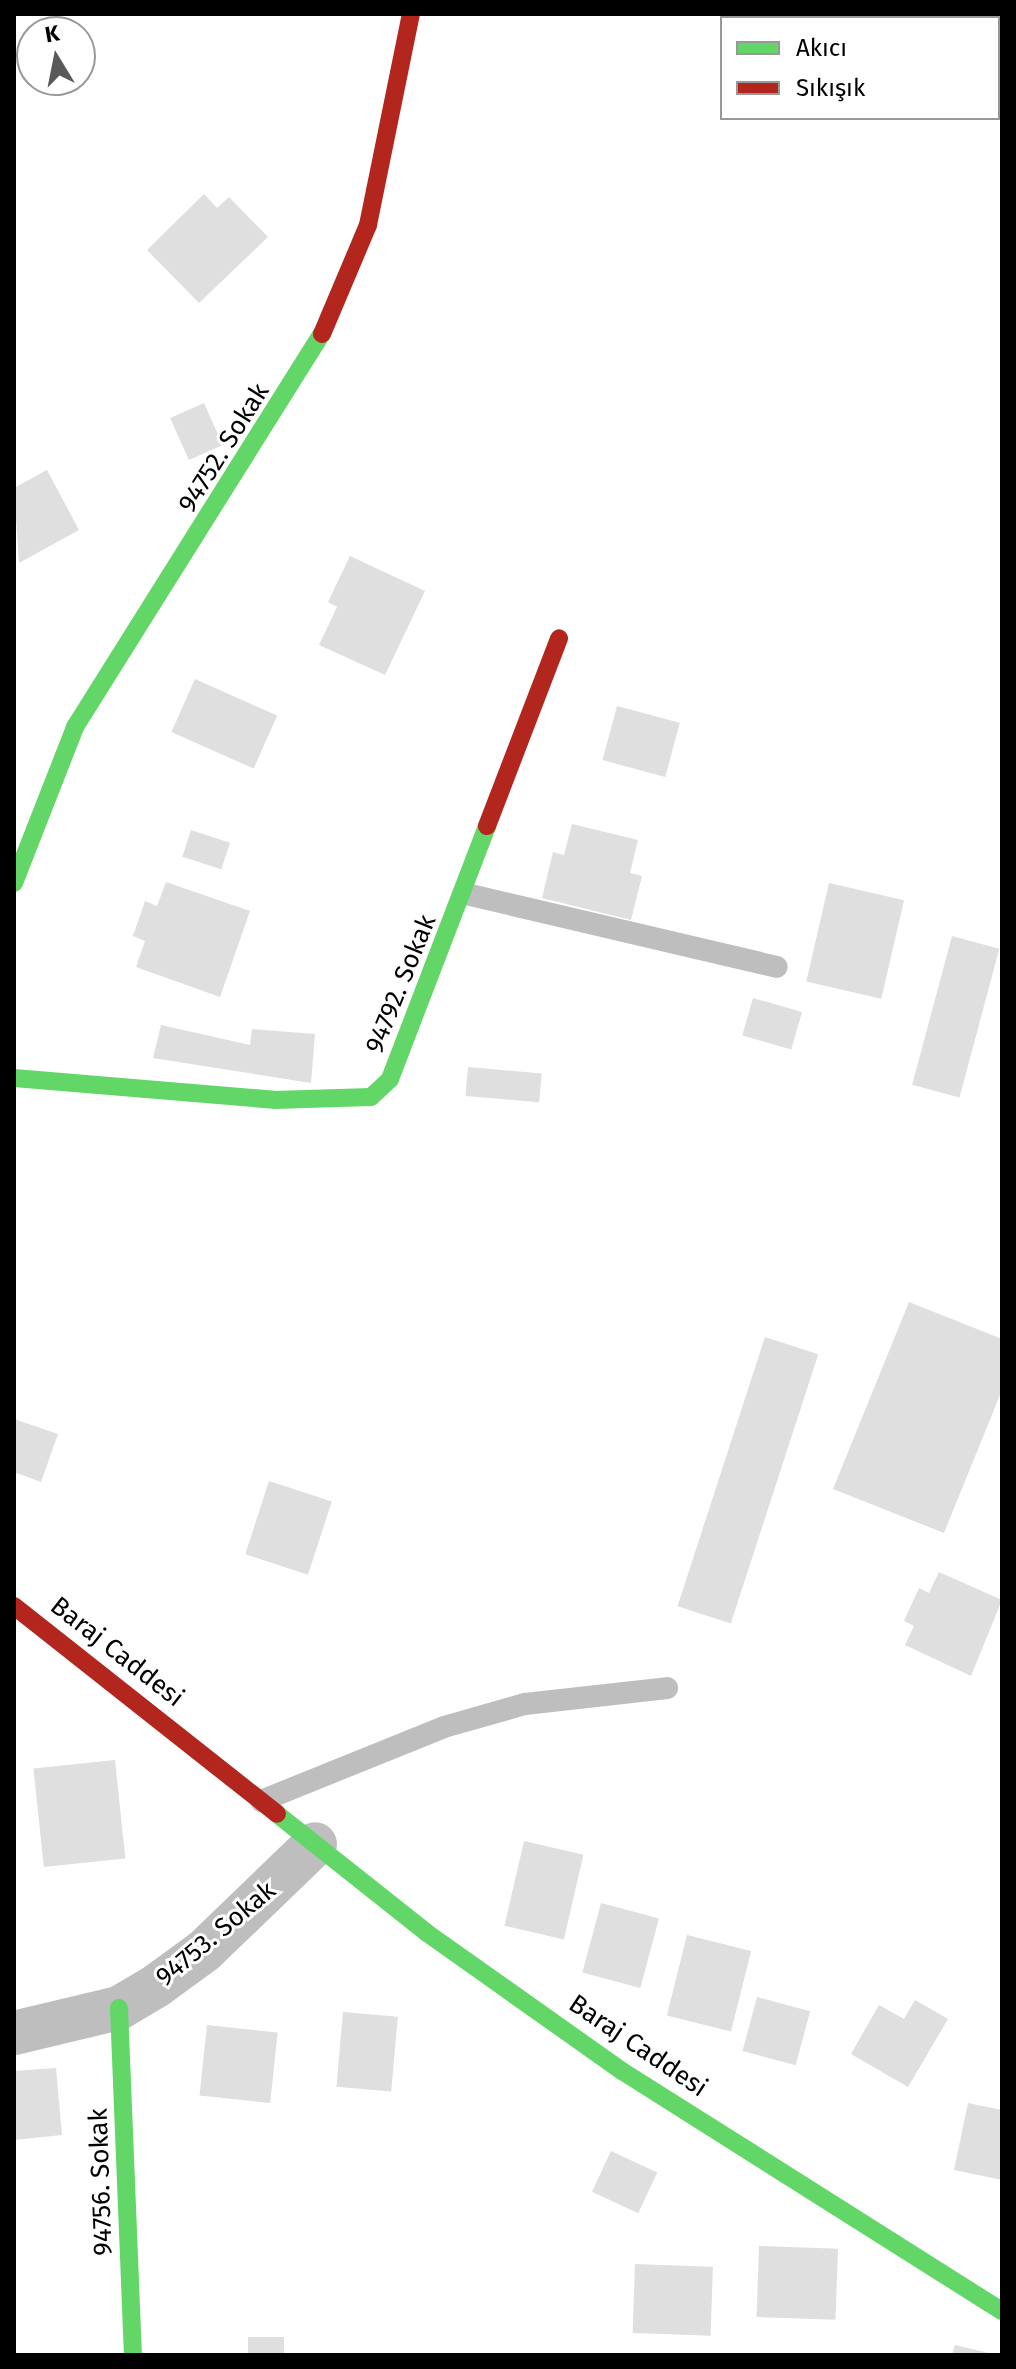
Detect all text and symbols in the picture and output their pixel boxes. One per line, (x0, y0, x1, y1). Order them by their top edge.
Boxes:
north arrow (16, 16, 96, 96)
legend (720, 16, 1000, 120)
text: K (43, 19, 61, 48)
text: Akıcı (796, 34, 847, 62)
text: Sıkışık (796, 74, 865, 102)
street label: 94752. Sokak (172, 378, 276, 518)
street label: 94792. Sokak (359, 910, 443, 1058)
street label: Baraj Caddesi (44, 1590, 190, 1714)
street label: 94753. Sokak (150, 1875, 282, 1993)
street label: Baraj Caddesi (563, 1988, 713, 2104)
street label: 94756. Sokak (83, 2108, 119, 2256)

